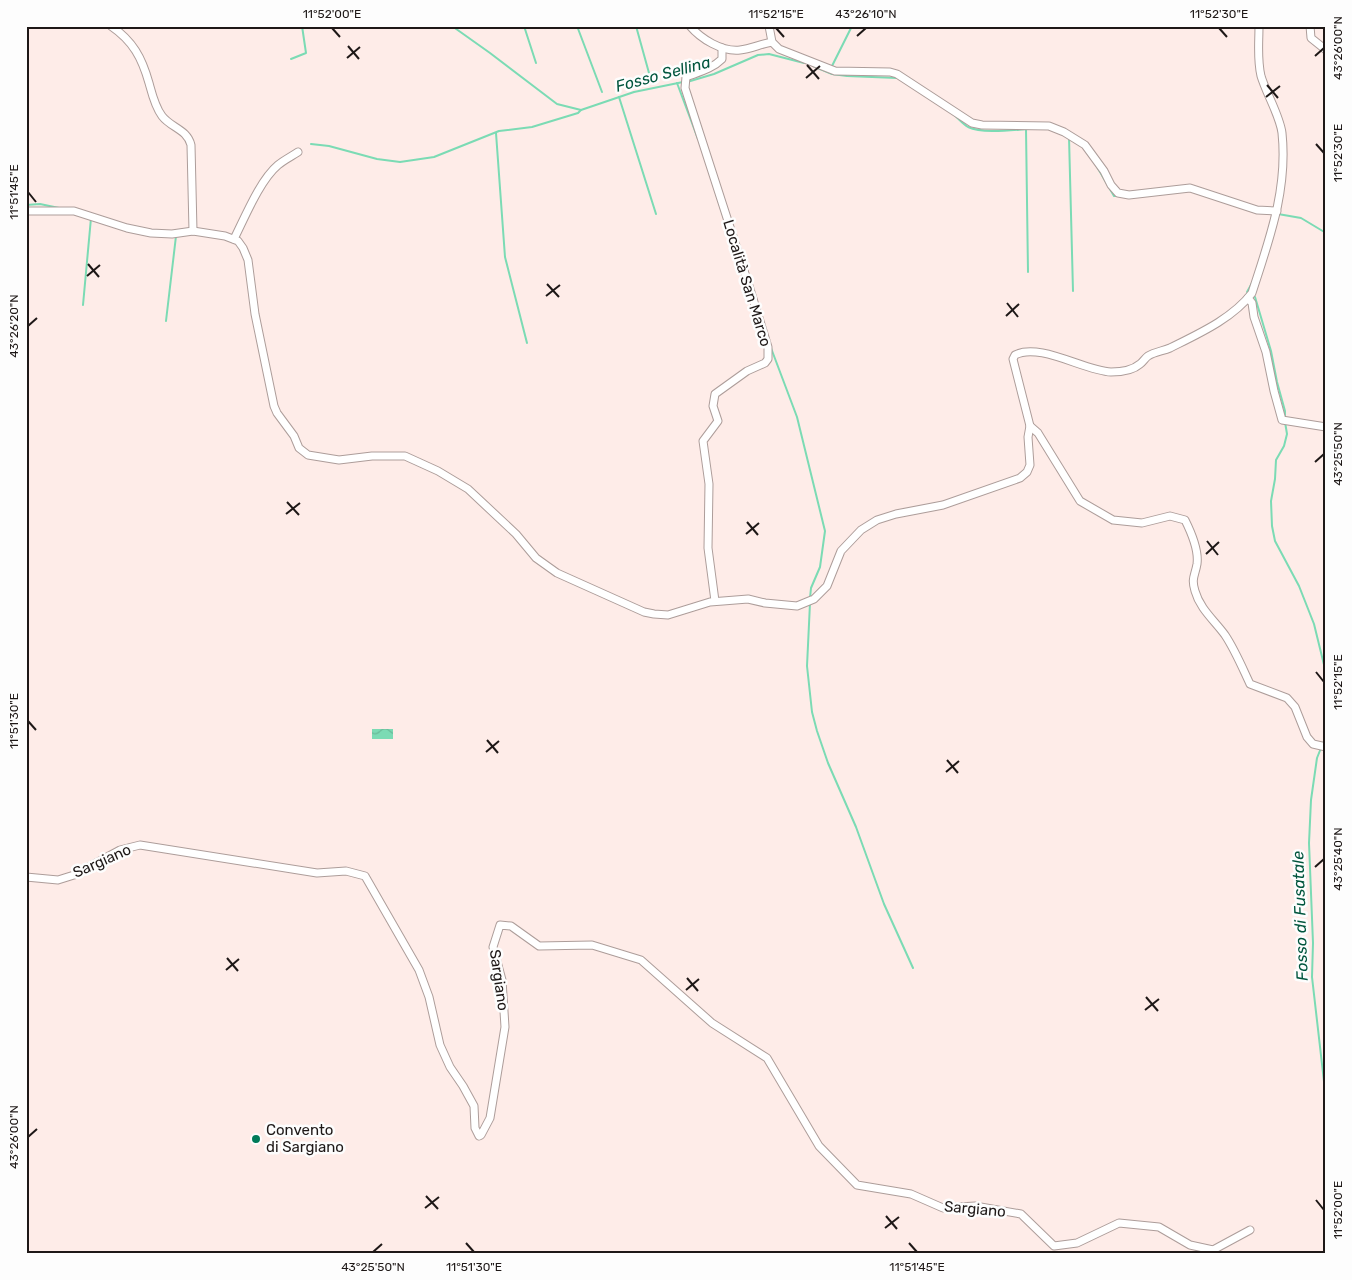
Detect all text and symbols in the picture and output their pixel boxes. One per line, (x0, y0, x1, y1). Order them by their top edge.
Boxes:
text: 11°52'00"E (303, 7, 361, 21)
text: 11°52'15"E (748, 7, 804, 21)
text: 43°26'10"N (835, 7, 897, 21)
text: 11°52'30"E (1190, 7, 1248, 21)
text: 43°26'00"N (1331, 16, 1345, 80)
water label: Fosso Sellina (613, 52, 713, 96)
text: 11°52'30"E (1331, 124, 1345, 182)
text: 11°51'45"E (7, 164, 21, 220)
street label: Località San Marco (719, 217, 775, 349)
text: 43°26'20"N (7, 294, 21, 358)
text: 43°25'50"N (1331, 422, 1345, 486)
text: 11°52'15"E (1331, 654, 1345, 710)
text: 11°51'30"E (7, 693, 21, 749)
text: 43°25'40"N (1331, 827, 1345, 891)
street label: Sargiano (70, 840, 134, 882)
water label: Fosso di Fusatale (1288, 851, 1312, 981)
street label: Sargiano (486, 948, 512, 1012)
text: 43°26'00"N (7, 1105, 21, 1169)
place label: Convento di Sargiano (266, 1121, 344, 1156)
marker: Convento di Sargiano (250, 1133, 262, 1145)
text: 11°52'00"E (1331, 1181, 1345, 1239)
street label: Sargiano (943, 1197, 1007, 1221)
text: 43°25'50"N (341, 1260, 405, 1274)
text: 11°51'30"E (446, 1260, 502, 1274)
text: 11°51'45"E (889, 1260, 945, 1274)

